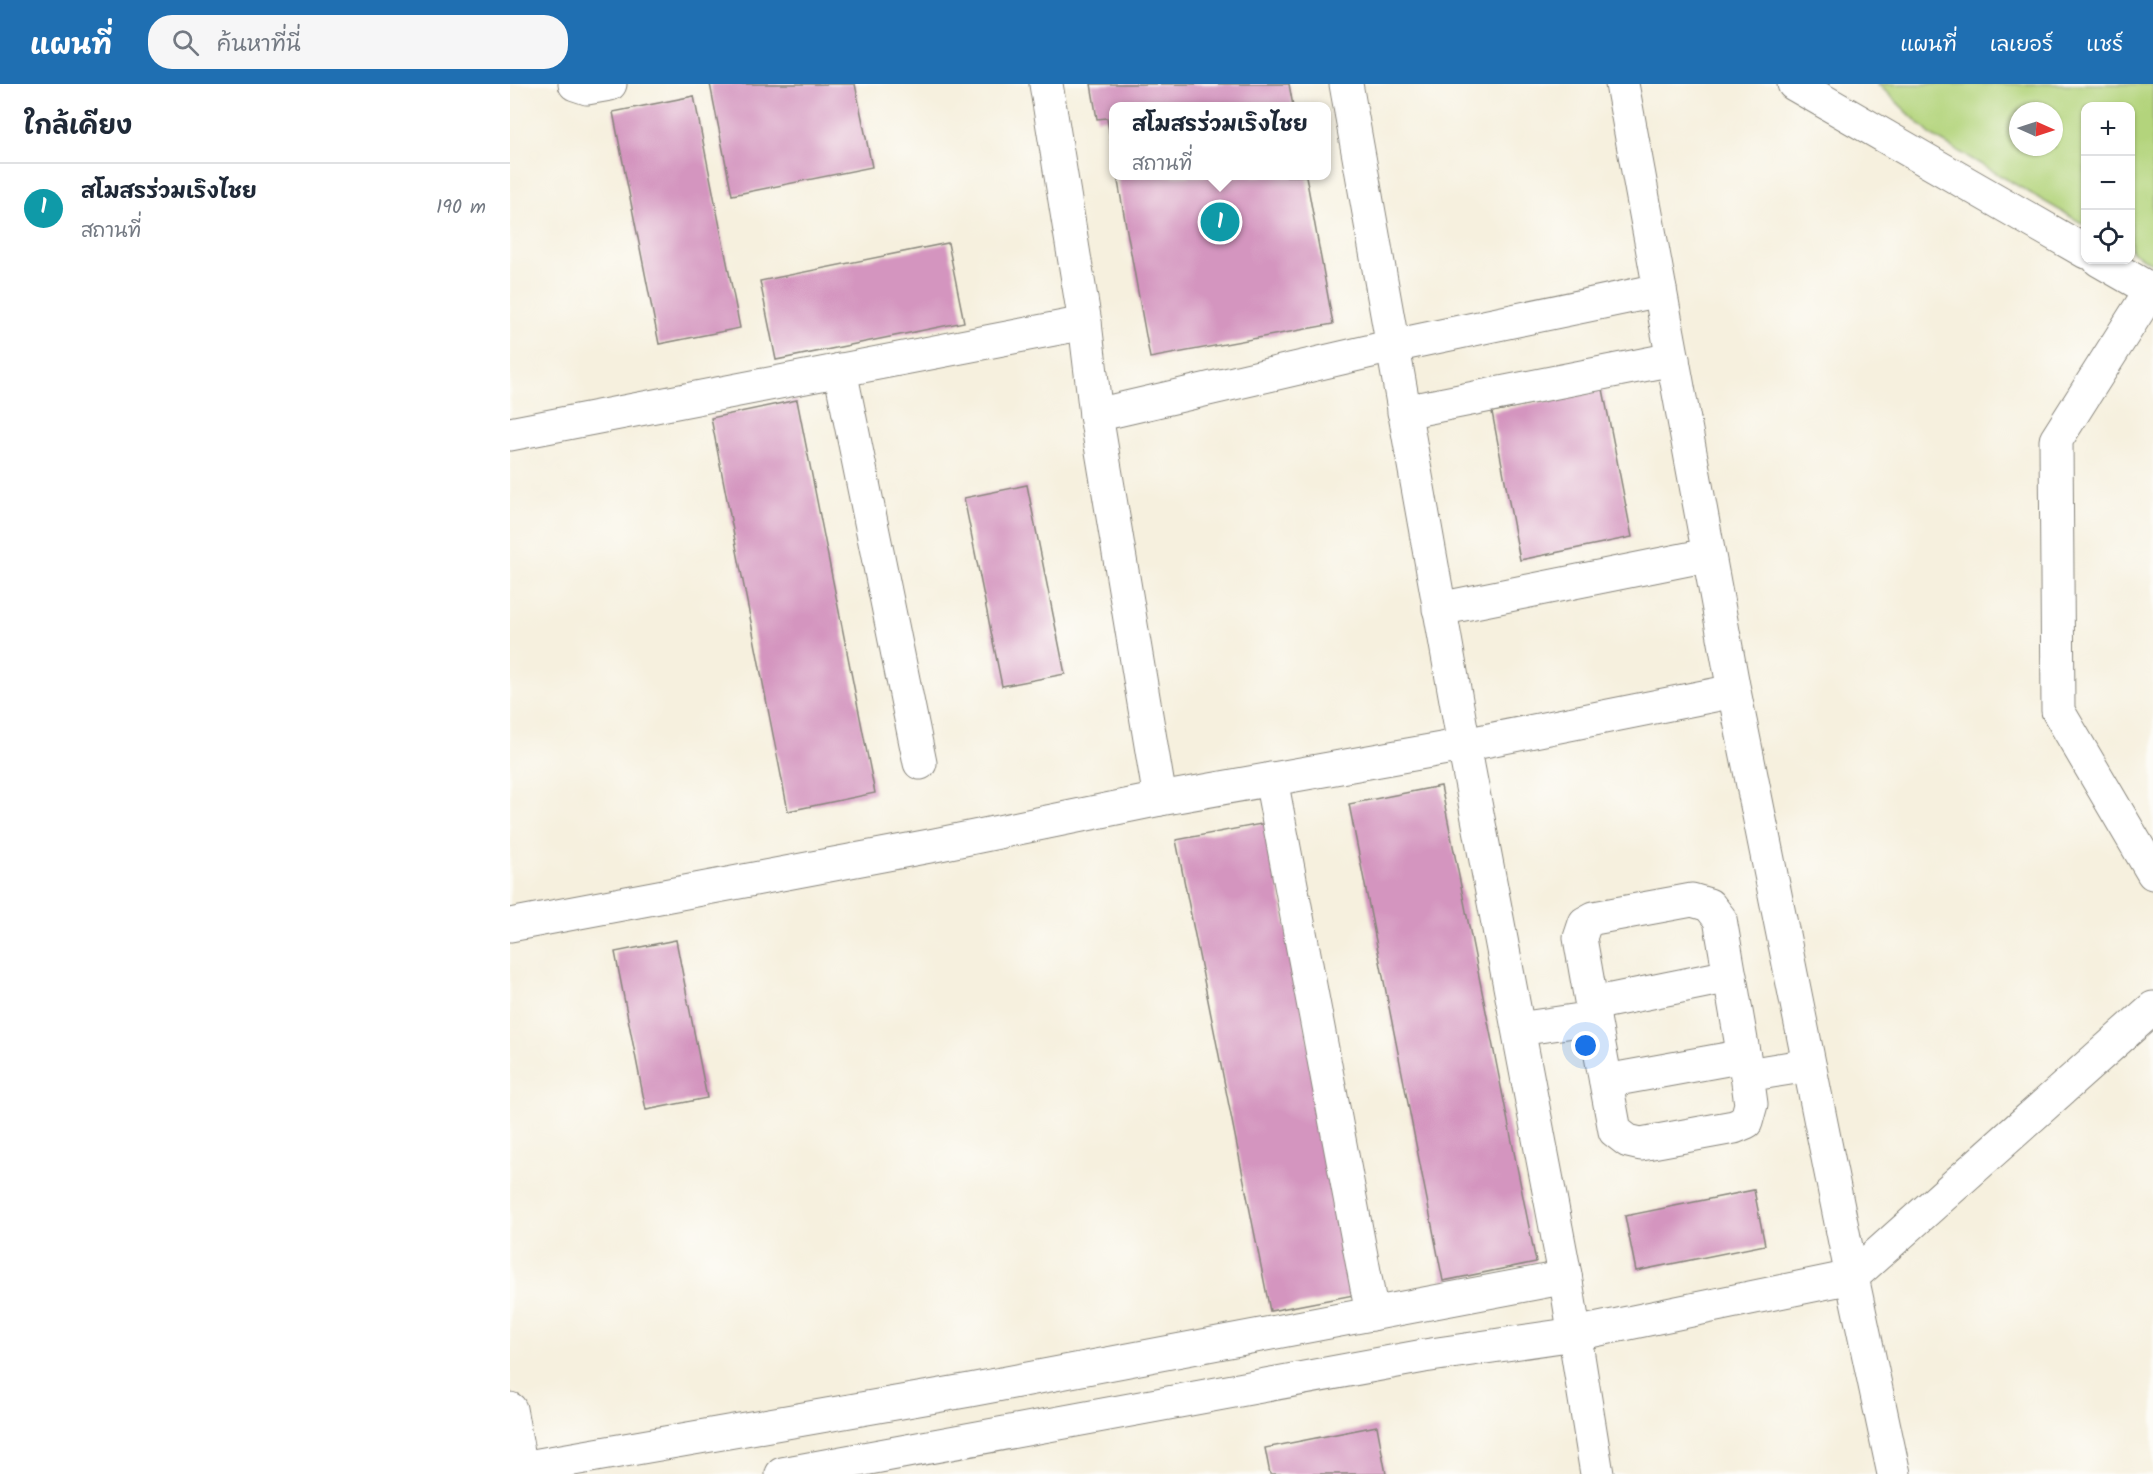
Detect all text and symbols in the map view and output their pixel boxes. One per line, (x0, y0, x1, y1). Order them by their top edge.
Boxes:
search box (148, 15, 568, 69)
text: แผนที่ (30, 24, 112, 69)
icon: search (169, 26, 202, 59)
text: ค้นหาที่นี่ (217, 28, 301, 63)
text: แผนที่ (1900, 29, 1957, 62)
text: เลเยอร์ (1990, 29, 2053, 62)
text: แชร์ (2086, 29, 2123, 62)
popup (1109, 102, 1331, 180)
north arrow (2009, 102, 2063, 156)
map controls (2081, 102, 2135, 264)
button: + (2081, 102, 2135, 156)
text: ใกล้เคียง (24, 106, 132, 148)
text: สโมสรร่วมเริงไชย (1132, 108, 1308, 143)
text: สถานที่ (1132, 149, 1192, 181)
button: − (2081, 156, 2135, 210)
text: สโมสรร่วมเริงไชย (81, 175, 257, 210)
text: 1 (40, 192, 47, 224)
text: 190 m (436, 192, 486, 224)
pin: 1 (1200, 200, 1240, 244)
button: locate (2081, 210, 2135, 264)
text: สถานที่ (81, 216, 141, 248)
your location (1571, 1031, 1600, 1060)

